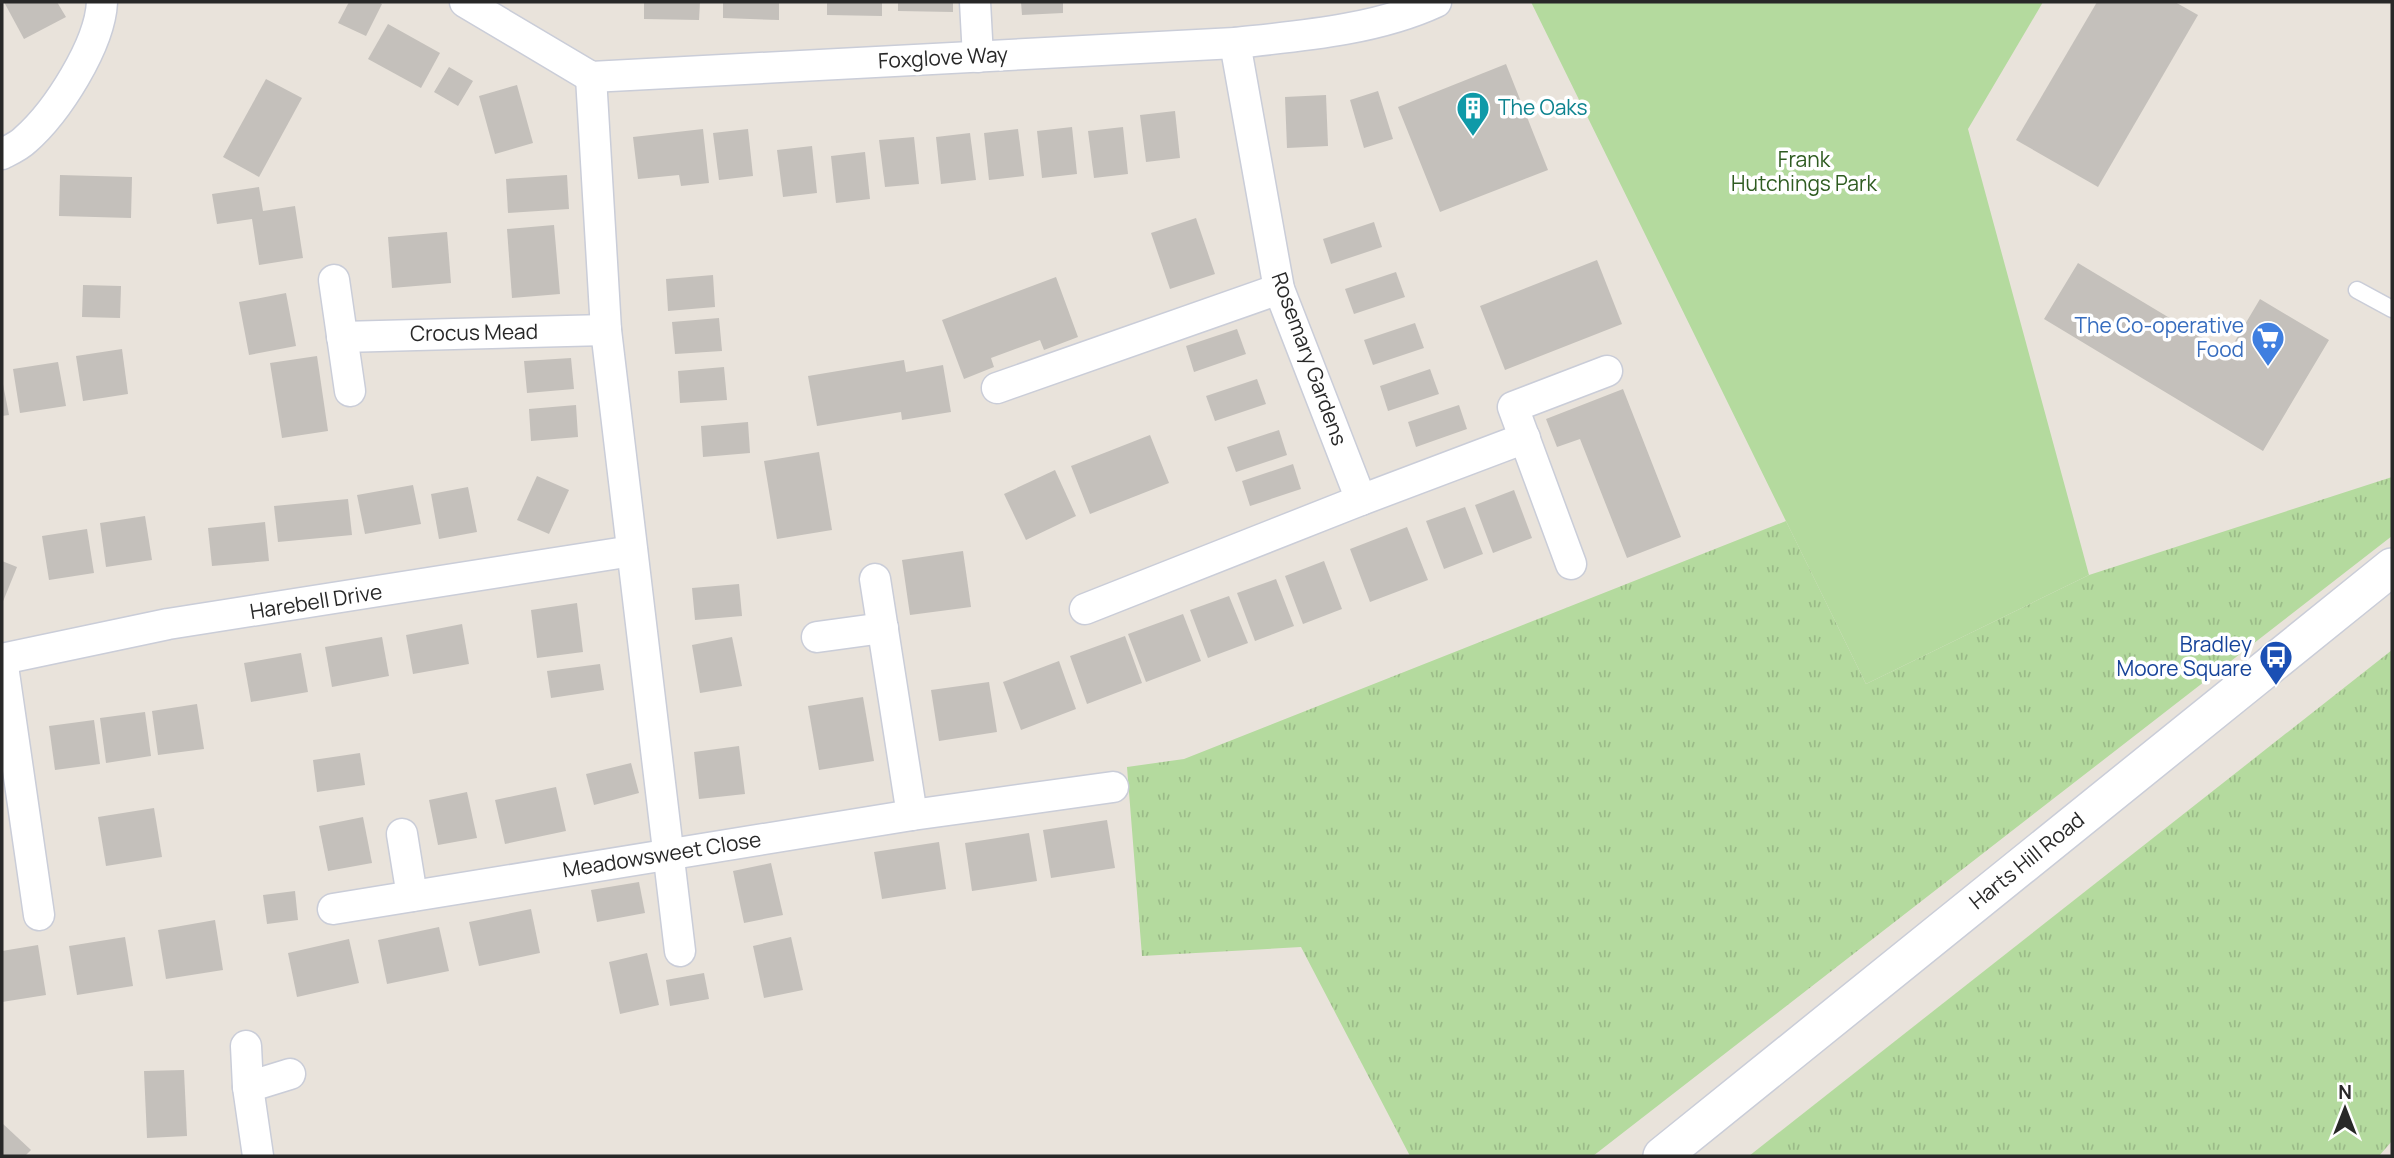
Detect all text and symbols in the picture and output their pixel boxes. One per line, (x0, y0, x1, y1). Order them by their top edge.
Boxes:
street label: Foxglove Way (877, 40, 1009, 74)
building icon: The Oaks (1454, 89, 1492, 138)
place label: The Oaks (1498, 93, 1588, 121)
park label: Frank Hutchings Park (1731, 145, 1877, 197)
street label: Rosemary Gardens (1266, 268, 1354, 449)
place label: The Co-operative Food (2074, 311, 2244, 363)
street label: Crocus Mead (410, 317, 538, 347)
supermarket icon: The Co-operative Food (2249, 319, 2287, 368)
street label: Harebell Drive (248, 577, 384, 625)
place label: Bradley Moore Square (2117, 630, 2252, 682)
bus stop icon: Bradley Moore Square (2257, 638, 2295, 687)
street label: Harts Hill Road (1963, 805, 2090, 915)
street label: Meadowsweet Close (561, 824, 763, 884)
north arrow (2310, 1074, 2380, 1144)
text: N (2338, 1079, 2352, 1105)

